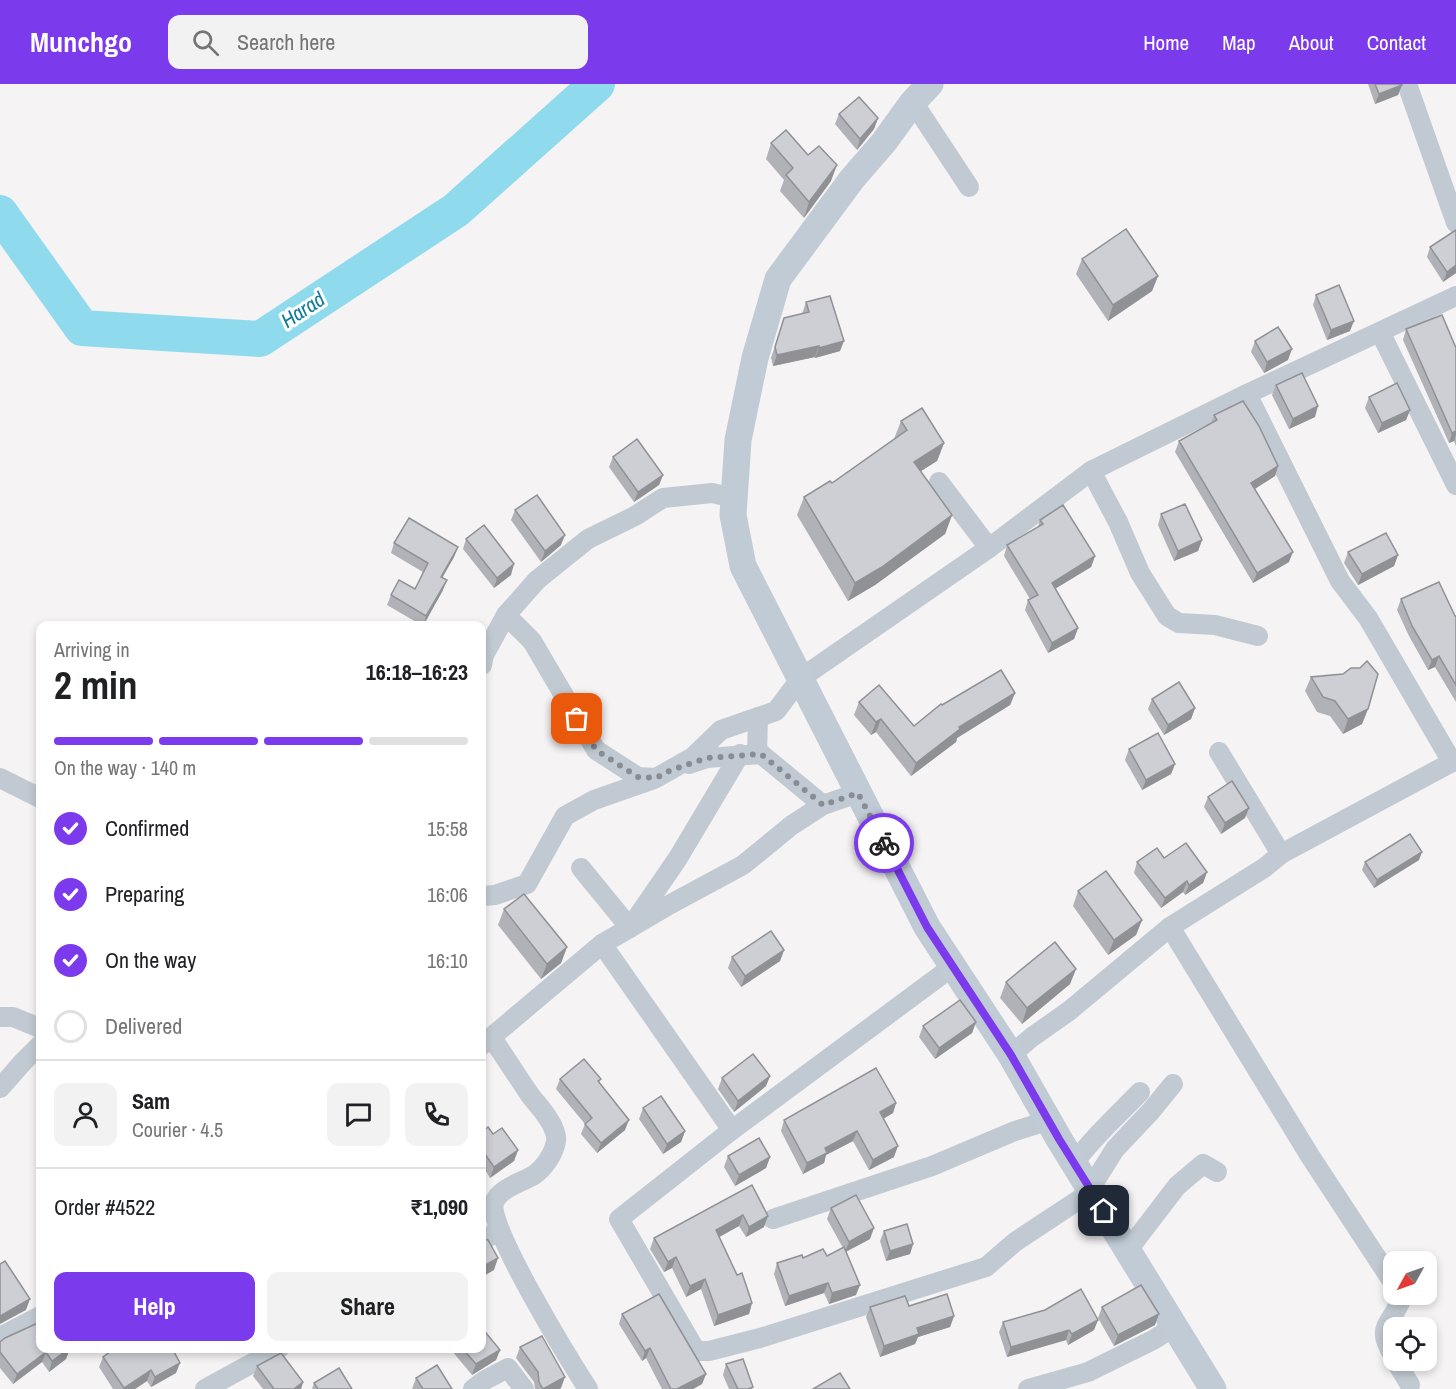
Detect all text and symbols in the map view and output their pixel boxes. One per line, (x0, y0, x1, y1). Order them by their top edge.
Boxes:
search box (168, 15, 588, 69)
text: Munchgo (30, 23, 132, 61)
icon: search (189, 26, 222, 59)
text: Search here (237, 27, 335, 57)
text: Home (1143, 28, 1189, 57)
text: Map (1222, 28, 1256, 57)
text: About (1289, 28, 1334, 57)
text: Contact (1367, 28, 1426, 57)
water label: Harad (275, 284, 331, 335)
text: Arriving in (54, 636, 130, 663)
text: 16:18–16:23 (366, 657, 468, 687)
text: 2 min (54, 659, 138, 711)
pin (551, 693, 602, 744)
icon: bag (560, 702, 593, 735)
text: On the way · 140 m (54, 754, 196, 781)
icon: check (54, 812, 87, 845)
text: Confirmed (105, 813, 189, 843)
courier (854, 813, 914, 873)
text: 15:58 (427, 815, 468, 842)
icon: bike (868, 827, 901, 860)
icon: check (54, 878, 87, 911)
text: Preparing (105, 879, 184, 909)
text: 16:06 (427, 881, 468, 908)
icon: check (54, 944, 87, 977)
text: On the way (105, 945, 196, 975)
text: 16:10 (427, 947, 468, 974)
text: Delivered (105, 1011, 182, 1041)
button: person (54, 1083, 117, 1146)
button: chat (327, 1083, 390, 1146)
button: phone (405, 1083, 468, 1146)
text: Sam (132, 1086, 170, 1116)
text: Courier · 4.5 (132, 1116, 223, 1143)
pin (1078, 1185, 1129, 1236)
text: Order #4522 (54, 1192, 155, 1222)
text: ₹1,090 (410, 1192, 468, 1222)
icon: home (1087, 1194, 1120, 1227)
north arrow (1383, 1251, 1437, 1305)
map controls (1383, 1251, 1437, 1371)
button: Help (54, 1272, 255, 1341)
button: Share (267, 1272, 468, 1341)
button: locate (1383, 1317, 1437, 1371)

